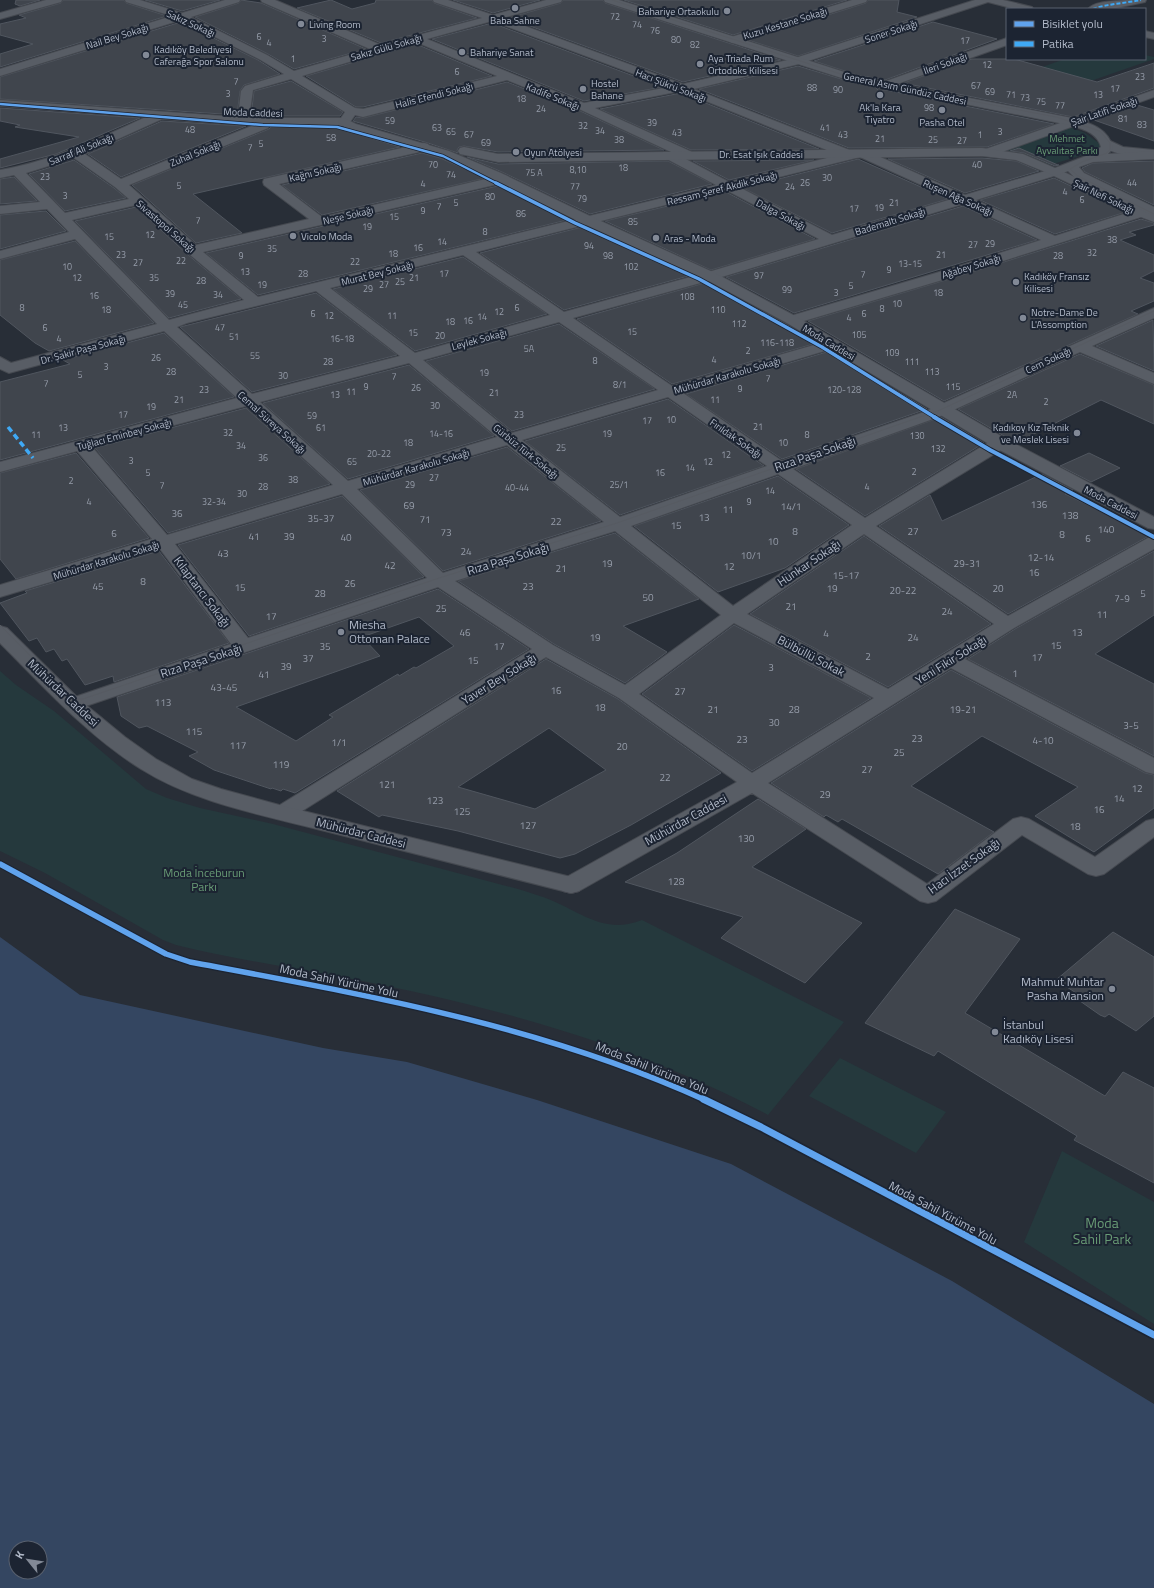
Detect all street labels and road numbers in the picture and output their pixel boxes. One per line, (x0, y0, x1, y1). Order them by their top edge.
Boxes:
street label: Kuzu Kestane Sokağı (741, 4, 829, 43)
street label: Sakız Sokağı (164, 6, 218, 41)
street label: Soner Sokağı (863, 16, 919, 47)
street label: Nail Bey Sokağı (84, 20, 150, 53)
street label: Sakız Gülü Sokağı (349, 30, 423, 65)
street label: İleri Sokağı (921, 49, 969, 78)
street label: Hacı Şükrü Sokağı (633, 65, 708, 106)
street label: General Asım Gündüz Caddesi (842, 68, 968, 109)
street label: Halis Efendi Sokağı (394, 79, 475, 112)
street label: Kadife Sokağı (524, 79, 582, 114)
street label: Şair Latifi Sokağı (1069, 93, 1139, 130)
street label: Moda Caddesi (223, 104, 283, 121)
street label: Sarraf Ali Sokağı (47, 130, 116, 169)
street label: Zuhal Sokağı (168, 137, 223, 170)
street label: Dr. Esat Işık Caddesi (719, 147, 803, 162)
street label: Kağnı Sokağı (287, 159, 343, 186)
street label: Ressam Şeref Akdik Sokağı (665, 168, 779, 209)
street label: Ruşen Ağa Sokağı (921, 175, 995, 220)
street label: Şair Nefi Sokağı (1071, 175, 1137, 218)
street label: Dalga Sokağı (753, 195, 808, 234)
street label: Sivastopol Sokağı (133, 197, 198, 256)
street label: Neşe Sokağı (321, 202, 375, 229)
street label: Bademaltı Sokağı (853, 204, 927, 239)
street label: Ağabey Sokağı (940, 250, 1003, 283)
street label: Murat Bey Sokağı (339, 257, 415, 290)
street label: Moda Caddesi (800, 321, 858, 364)
street label: Leylek Sokağı (450, 325, 508, 354)
street label: Dr. Şakir Paşa Sokağı (39, 331, 127, 368)
street label: Cem Sokağı (1023, 343, 1073, 378)
street label: Mühürdar Karakolu Sokağı (672, 353, 782, 398)
street label: Cemal Süreya Sokağı (234, 388, 309, 457)
street label: Tuğlacı Eminbey Sokağı (75, 415, 173, 454)
street label: Fırıldak Sokağı (707, 415, 765, 462)
street label: Gürbüz Türk Sokağı (490, 420, 562, 482)
street label: Rıza Paşa Sokağı (772, 431, 858, 476)
street label: Mühürdar Karakolu Sokağı (361, 445, 471, 490)
street label: Moda Caddesi (1081, 482, 1140, 523)
street label: Hünkar Sokağı (773, 534, 844, 591)
street label: Mühürdar Karakolu Sokağı (51, 537, 161, 584)
street label: Rıza Paşa Sokağı (465, 537, 551, 580)
street label: Kılaptancı Sokağı (169, 552, 236, 631)
street label: Bülbüllü Sokak (774, 630, 849, 681)
street label: Yeni Fikir Sokağı (911, 630, 990, 689)
street label: Rıza Paşa Sokağı (158, 638, 244, 683)
street label: Yaver Bey Sokağı (458, 648, 540, 709)
street label: Mühürdar Caddesi (23, 654, 103, 731)
street label: Mühürdar Caddesi (641, 789, 731, 850)
street label: Mühürdar Caddesi (314, 812, 408, 853)
street label: Hacı İzzet Sokağı (924, 833, 1004, 898)
street label: Moda Sahil Yürüme Yolu (278, 959, 400, 1002)
street label: Moda Sahil Yürüme Yolu (593, 1036, 712, 1099)
street label: Moda Sahil Yürüme Yolu (885, 1176, 1001, 1249)

